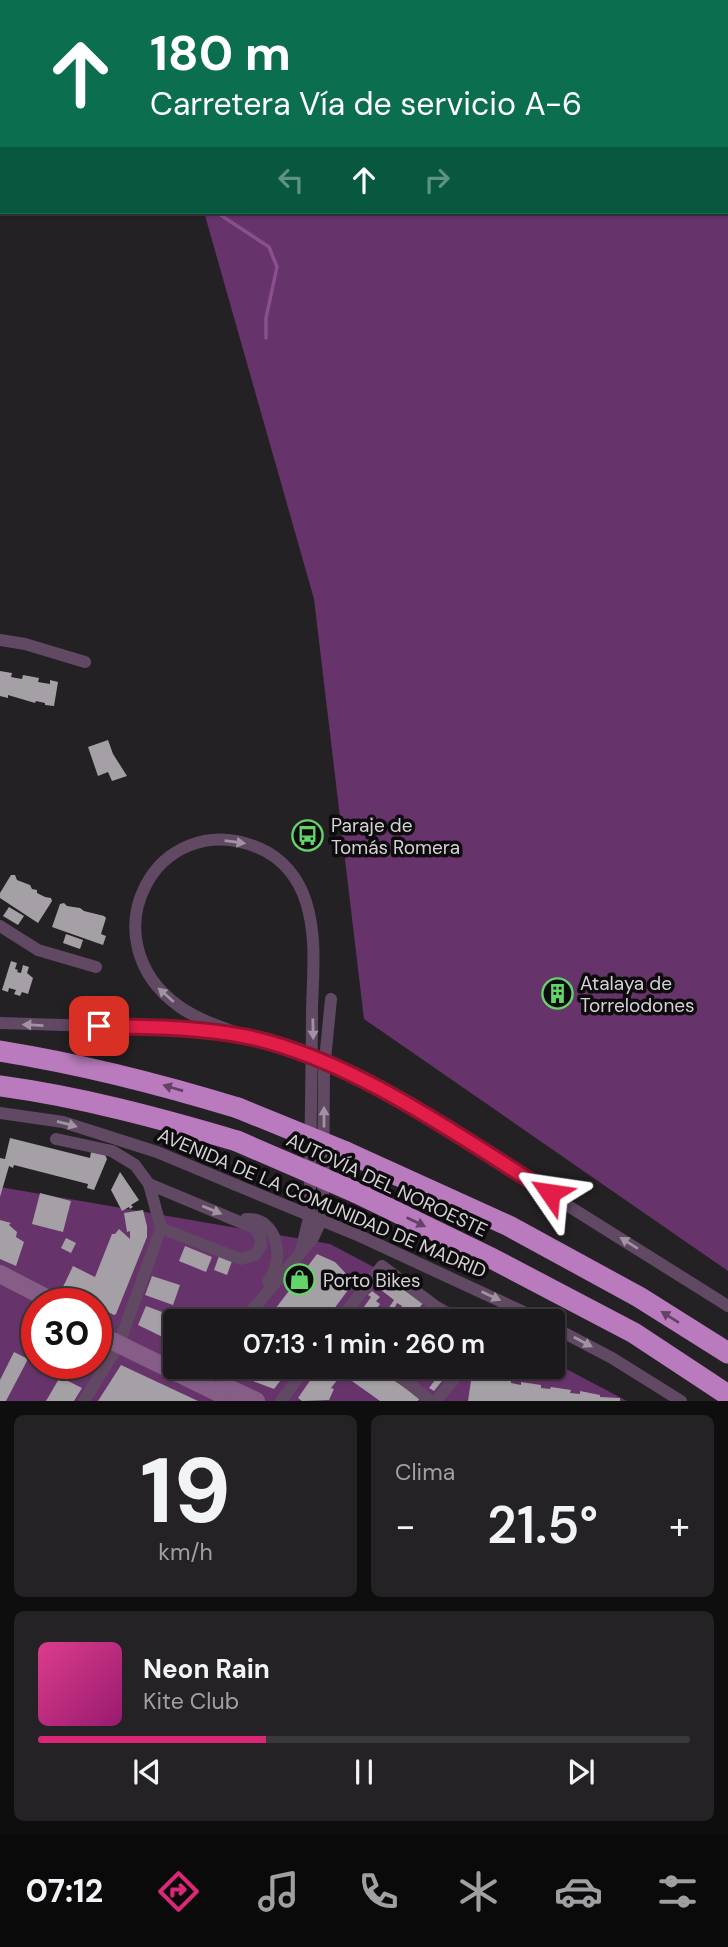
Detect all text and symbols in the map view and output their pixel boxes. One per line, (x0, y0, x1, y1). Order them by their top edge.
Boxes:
text: 180 m (150, 21, 291, 85)
icon: ahead (35, 28, 126, 119)
text: Carretera Vía de servicio A-6 (150, 83, 582, 125)
icon: left (272, 161, 310, 199)
icon: ahead (345, 161, 383, 199)
icon: right (418, 161, 456, 199)
place label: Paraje de Tomás Romera (331, 813, 460, 860)
bus stop icon: Paraje de Tomás Romera (291, 819, 325, 853)
one-way arrow (224, 836, 246, 847)
place label: Atalaya de Torrelodones (580, 971, 695, 1018)
building icon: Atalaya de Torrelodones (540, 977, 574, 1011)
one-way arrow (157, 987, 175, 1003)
pin (69, 996, 129, 1056)
icon: arrive (80, 1007, 118, 1045)
one-way arrow (307, 1018, 318, 1040)
one-way arrow (22, 1019, 44, 1030)
one-way arrow (162, 1082, 184, 1093)
one-way arrow (318, 1105, 330, 1127)
one-way arrow (56, 1119, 78, 1130)
street label: AVENIDA DE LA COMUNIDAD DE MADRID (154, 1122, 490, 1284)
street label: AUTOVÍA DEL NOROESTE (282, 1127, 492, 1243)
position arrow (513, 1156, 587, 1230)
one-way arrow (202, 1204, 223, 1215)
one-way arrow (406, 1216, 426, 1227)
one-way arrow (619, 1236, 639, 1249)
shop icon: Porto Bikes (283, 1263, 317, 1297)
place label: Porto Bikes (323, 1268, 421, 1293)
speed limit sign: 30 (21, 1288, 112, 1379)
one-way arrow (481, 1291, 501, 1302)
one-way arrow (661, 1310, 680, 1323)
text: 07:13 · 1 min · 260 m (243, 1327, 485, 1361)
one-way arrow (573, 1336, 593, 1348)
text: 19 (140, 1432, 231, 1550)
text: Clima (395, 1457, 455, 1487)
text: 21.5° (487, 1491, 598, 1559)
text: − (395, 1501, 416, 1551)
text: + (669, 1501, 690, 1551)
text: km/h (158, 1537, 213, 1567)
text: Neon Rain (143, 1652, 270, 1686)
text: Kite Club (143, 1686, 239, 1716)
icon: previous (128, 1753, 166, 1791)
icon: pause (345, 1753, 383, 1791)
icon: next (562, 1753, 600, 1791)
icon: directions (154, 1867, 203, 1916)
icon: music (254, 1867, 303, 1916)
icon: phone (354, 1867, 403, 1916)
icon: climate (454, 1867, 503, 1916)
icon: car (554, 1867, 603, 1916)
icon: filters (653, 1867, 702, 1916)
text: 07:12 (25, 1870, 103, 1912)

